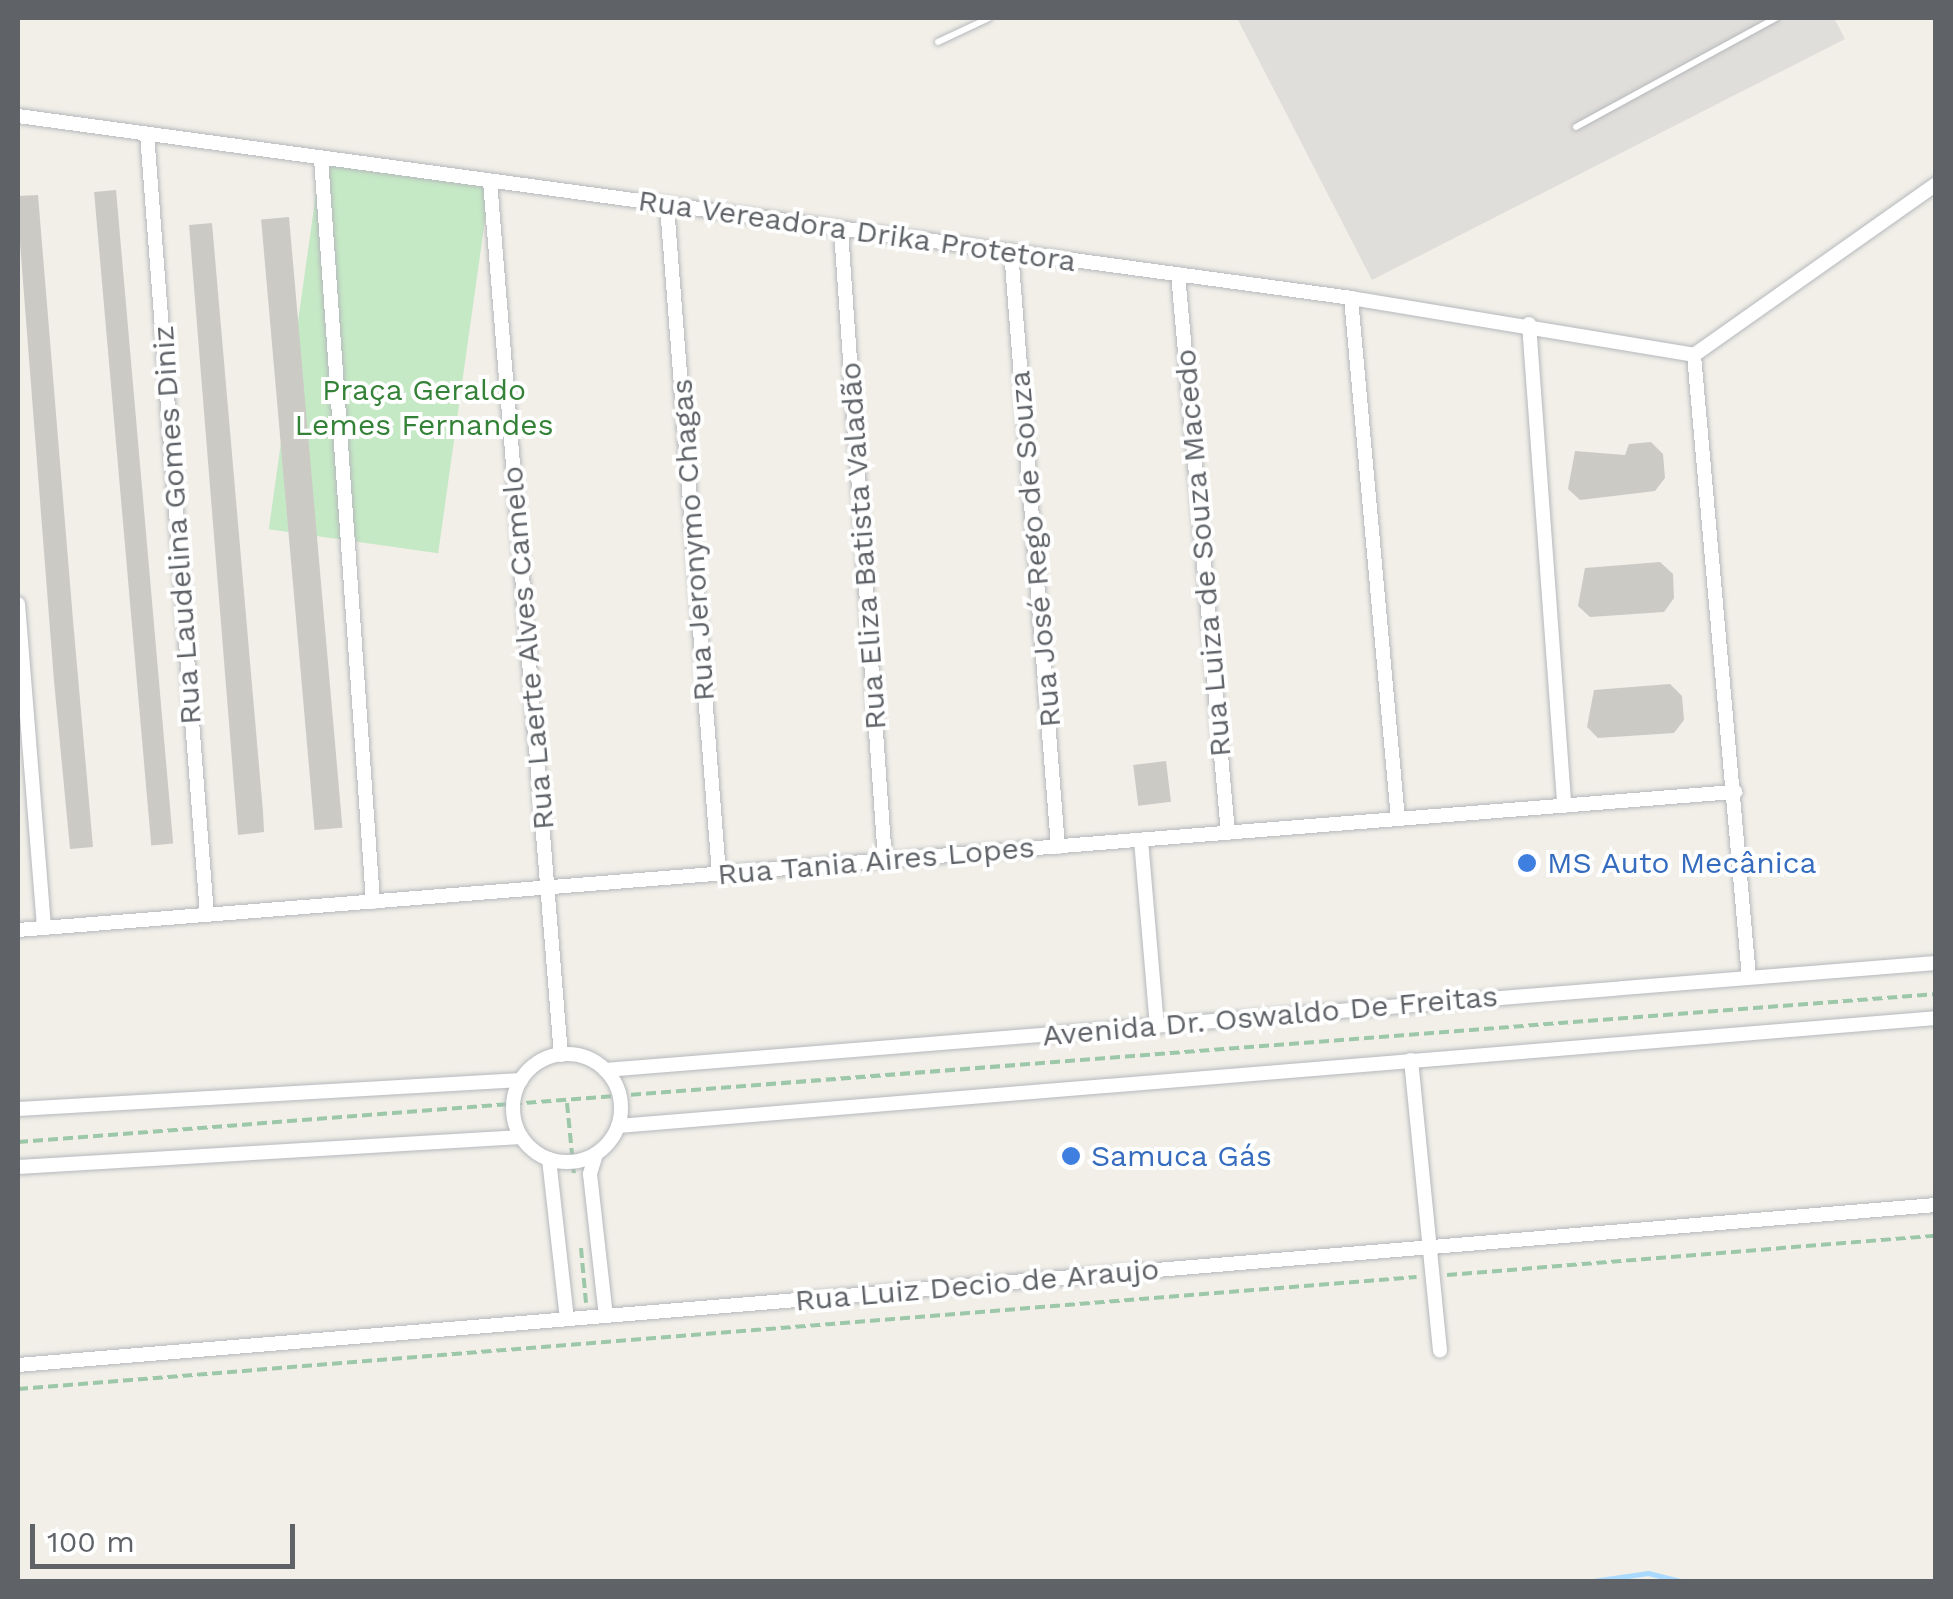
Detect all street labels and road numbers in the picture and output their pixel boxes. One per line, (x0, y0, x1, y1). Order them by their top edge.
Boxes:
street label: Rua Vereadora Drika Protetora (634, 182, 1080, 280)
street label: Rua Laudelina Gomes Diniz (145, 323, 209, 727)
street label: Rua Luiza de Souza Macedo (1167, 347, 1239, 759)
street label: Rua Eliza Batista Valadão (832, 359, 894, 733)
street label: Rua José Rego de Souza (1001, 368, 1069, 730)
street label: Rua Jeronymo Chagas (664, 377, 722, 703)
street label: Rua Laerte Alves Camelo (494, 464, 562, 832)
street label: Rua Tania Aires Lopes (714, 829, 1038, 893)
street label: Avenida Dr. Oswaldo De Freitas (1040, 978, 1500, 1054)
street label: Rua Luiz Decio de Araujo (793, 1251, 1161, 1319)

